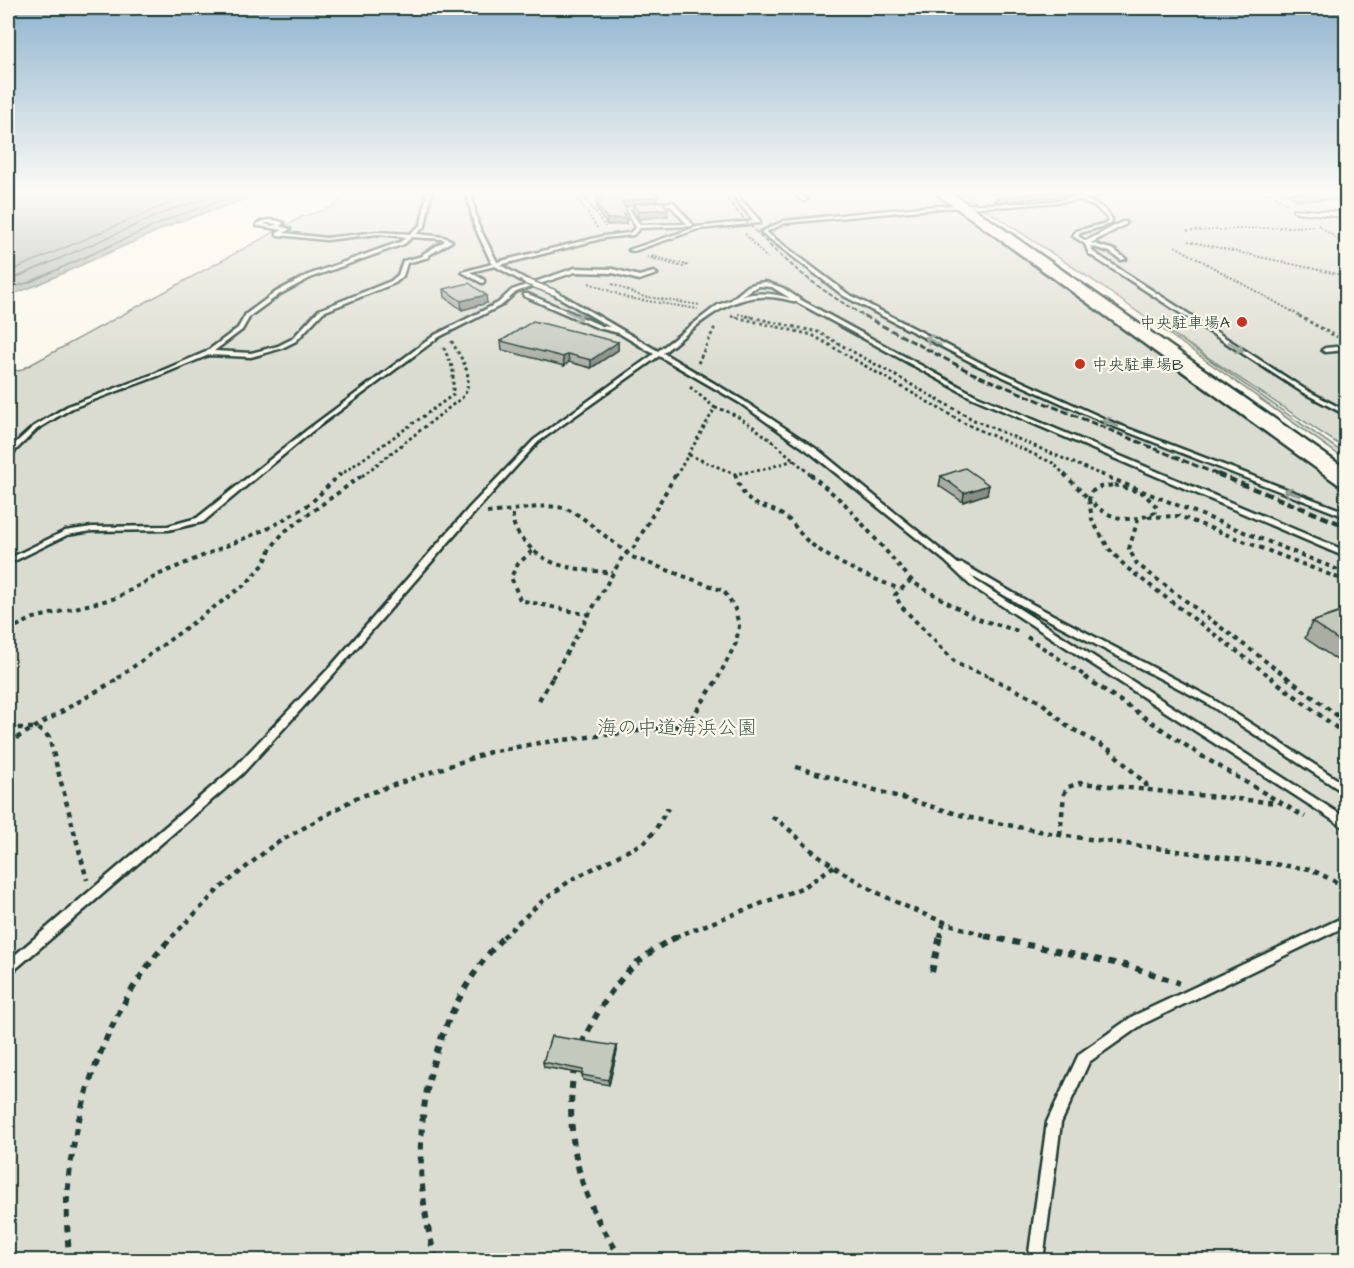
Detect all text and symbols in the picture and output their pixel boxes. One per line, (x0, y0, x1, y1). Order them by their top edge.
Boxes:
one-way arrow (564, 309, 582, 321)
place label: 中央駐車場A (1140, 312, 1230, 334)
marker: 中央駐車場A (1235, 315, 1249, 329)
one-way arrow (925, 335, 942, 347)
one-way arrow (1228, 341, 1245, 354)
place label: 中央駐車場B (1092, 354, 1184, 376)
marker: 中央駐車場B (1073, 357, 1087, 371)
one-way arrow (1102, 416, 1120, 427)
one-way arrow (1283, 487, 1302, 498)
park label: 海の中道海浜公園 (597, 714, 757, 742)

